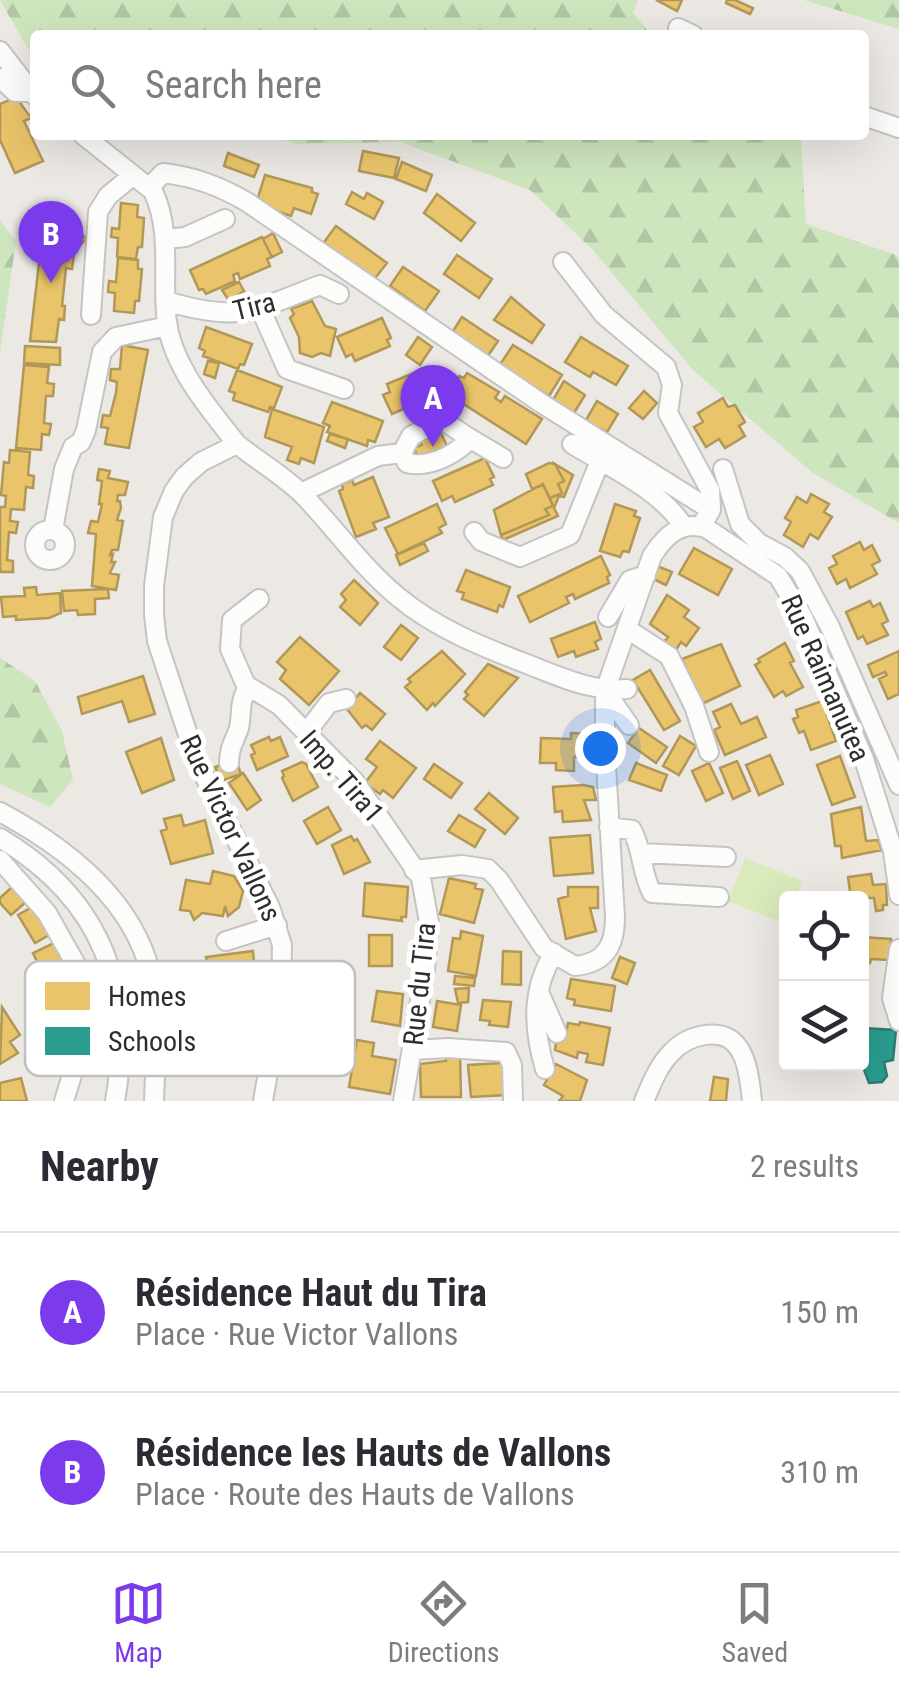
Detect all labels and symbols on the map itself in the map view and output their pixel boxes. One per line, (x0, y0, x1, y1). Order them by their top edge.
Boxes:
pin: B (18, 200, 84, 283)
street label: Tira (230, 285, 279, 328)
pin: A (400, 364, 466, 447)
street label: Rue Raimanutea (774, 590, 877, 767)
street label: Imp. Tira1 (293, 723, 391, 829)
your location (575, 723, 626, 774)
street label: Rue Victor Vallons (173, 730, 288, 927)
street label: Rue du Tira (397, 921, 442, 1047)
legend (25, 961, 355, 1076)
text: Homes (108, 980, 186, 1013)
text: Schools (108, 1025, 196, 1058)

